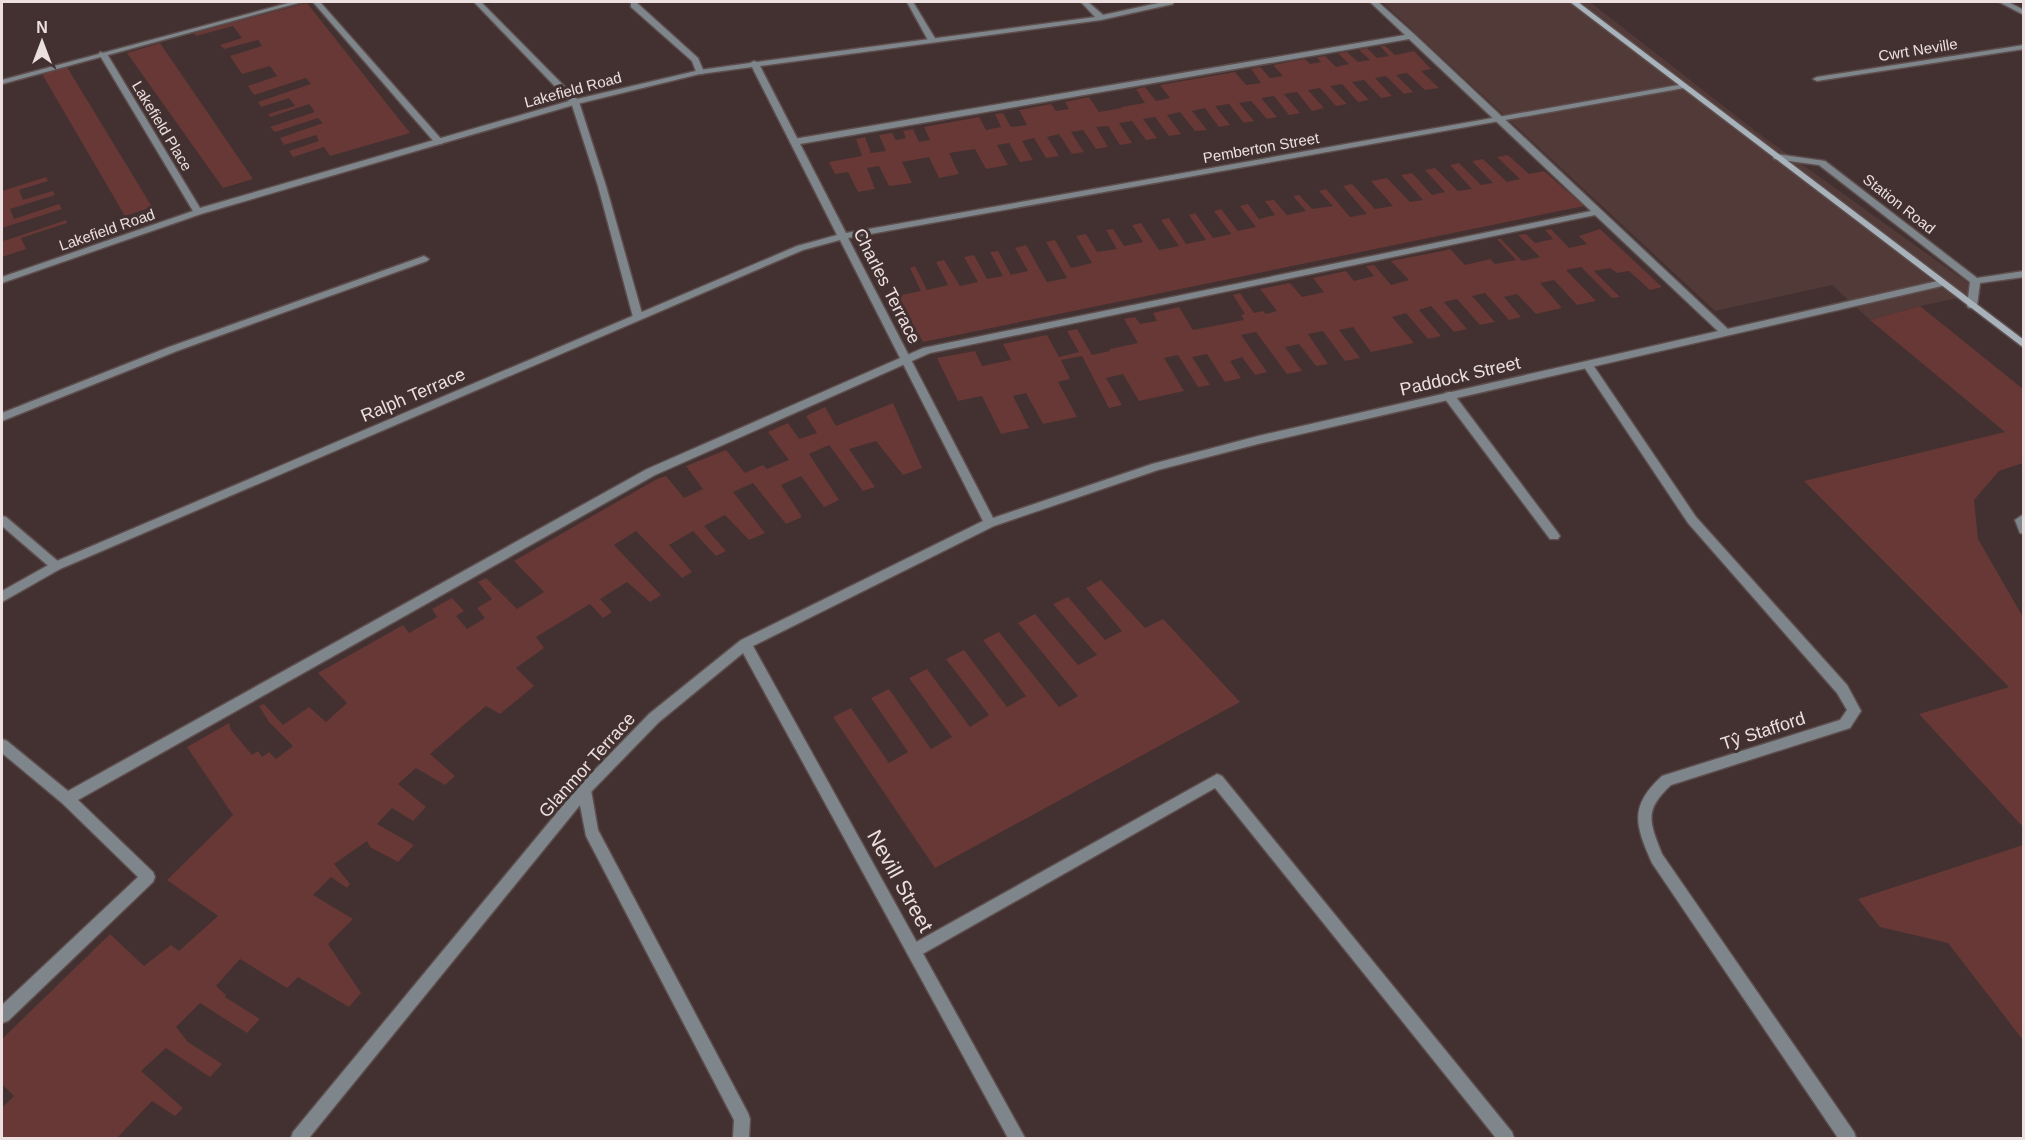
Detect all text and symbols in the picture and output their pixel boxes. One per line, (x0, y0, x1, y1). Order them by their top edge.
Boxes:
north arrow (12, 12, 72, 72)
text: N (36, 19, 48, 36)
street label: Cwrt Neville (1877, 35, 1959, 64)
street label: Lakefield Road (522, 68, 623, 111)
street label: Lakefield Place (129, 78, 196, 174)
street label: Pemberton Street (1202, 129, 1321, 166)
street label: Station Road (1860, 170, 1939, 237)
street label: Lakefield Road (57, 205, 157, 254)
street label: Charles Terrace (849, 225, 925, 347)
street label: Paddock Street (1398, 352, 1522, 400)
street label: Ralph Terrace (358, 364, 468, 426)
street label: Tŷ Stafford (1718, 708, 1808, 754)
street label: Glanmor Terrace (535, 709, 639, 821)
street label: Nevill Street (863, 826, 938, 936)

